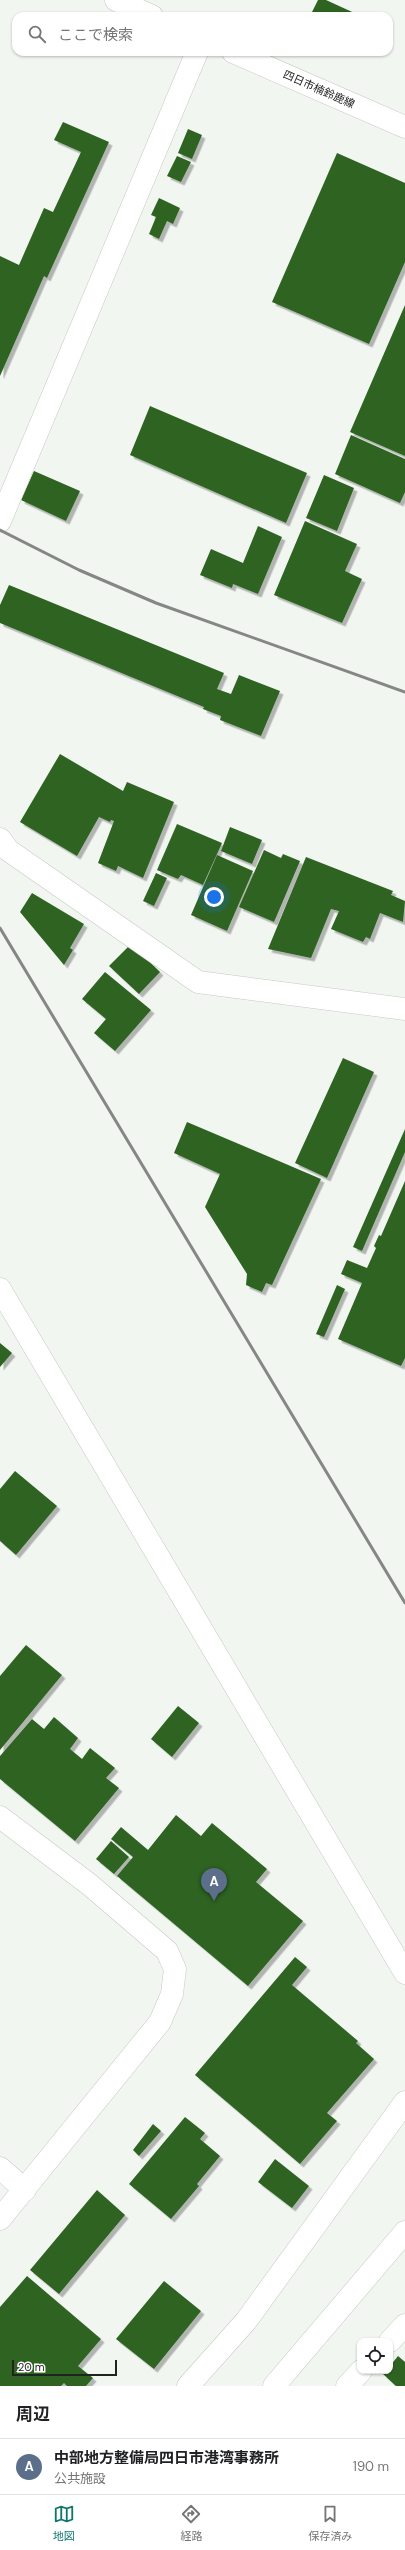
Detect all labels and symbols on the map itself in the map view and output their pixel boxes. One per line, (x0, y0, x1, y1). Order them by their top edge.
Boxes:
street label: 四日市楠鈴鹿線 (281, 67, 357, 111)
your location (204, 887, 224, 907)
pin: A (201, 1868, 227, 1901)
scale bar (12, 2358, 117, 2377)

